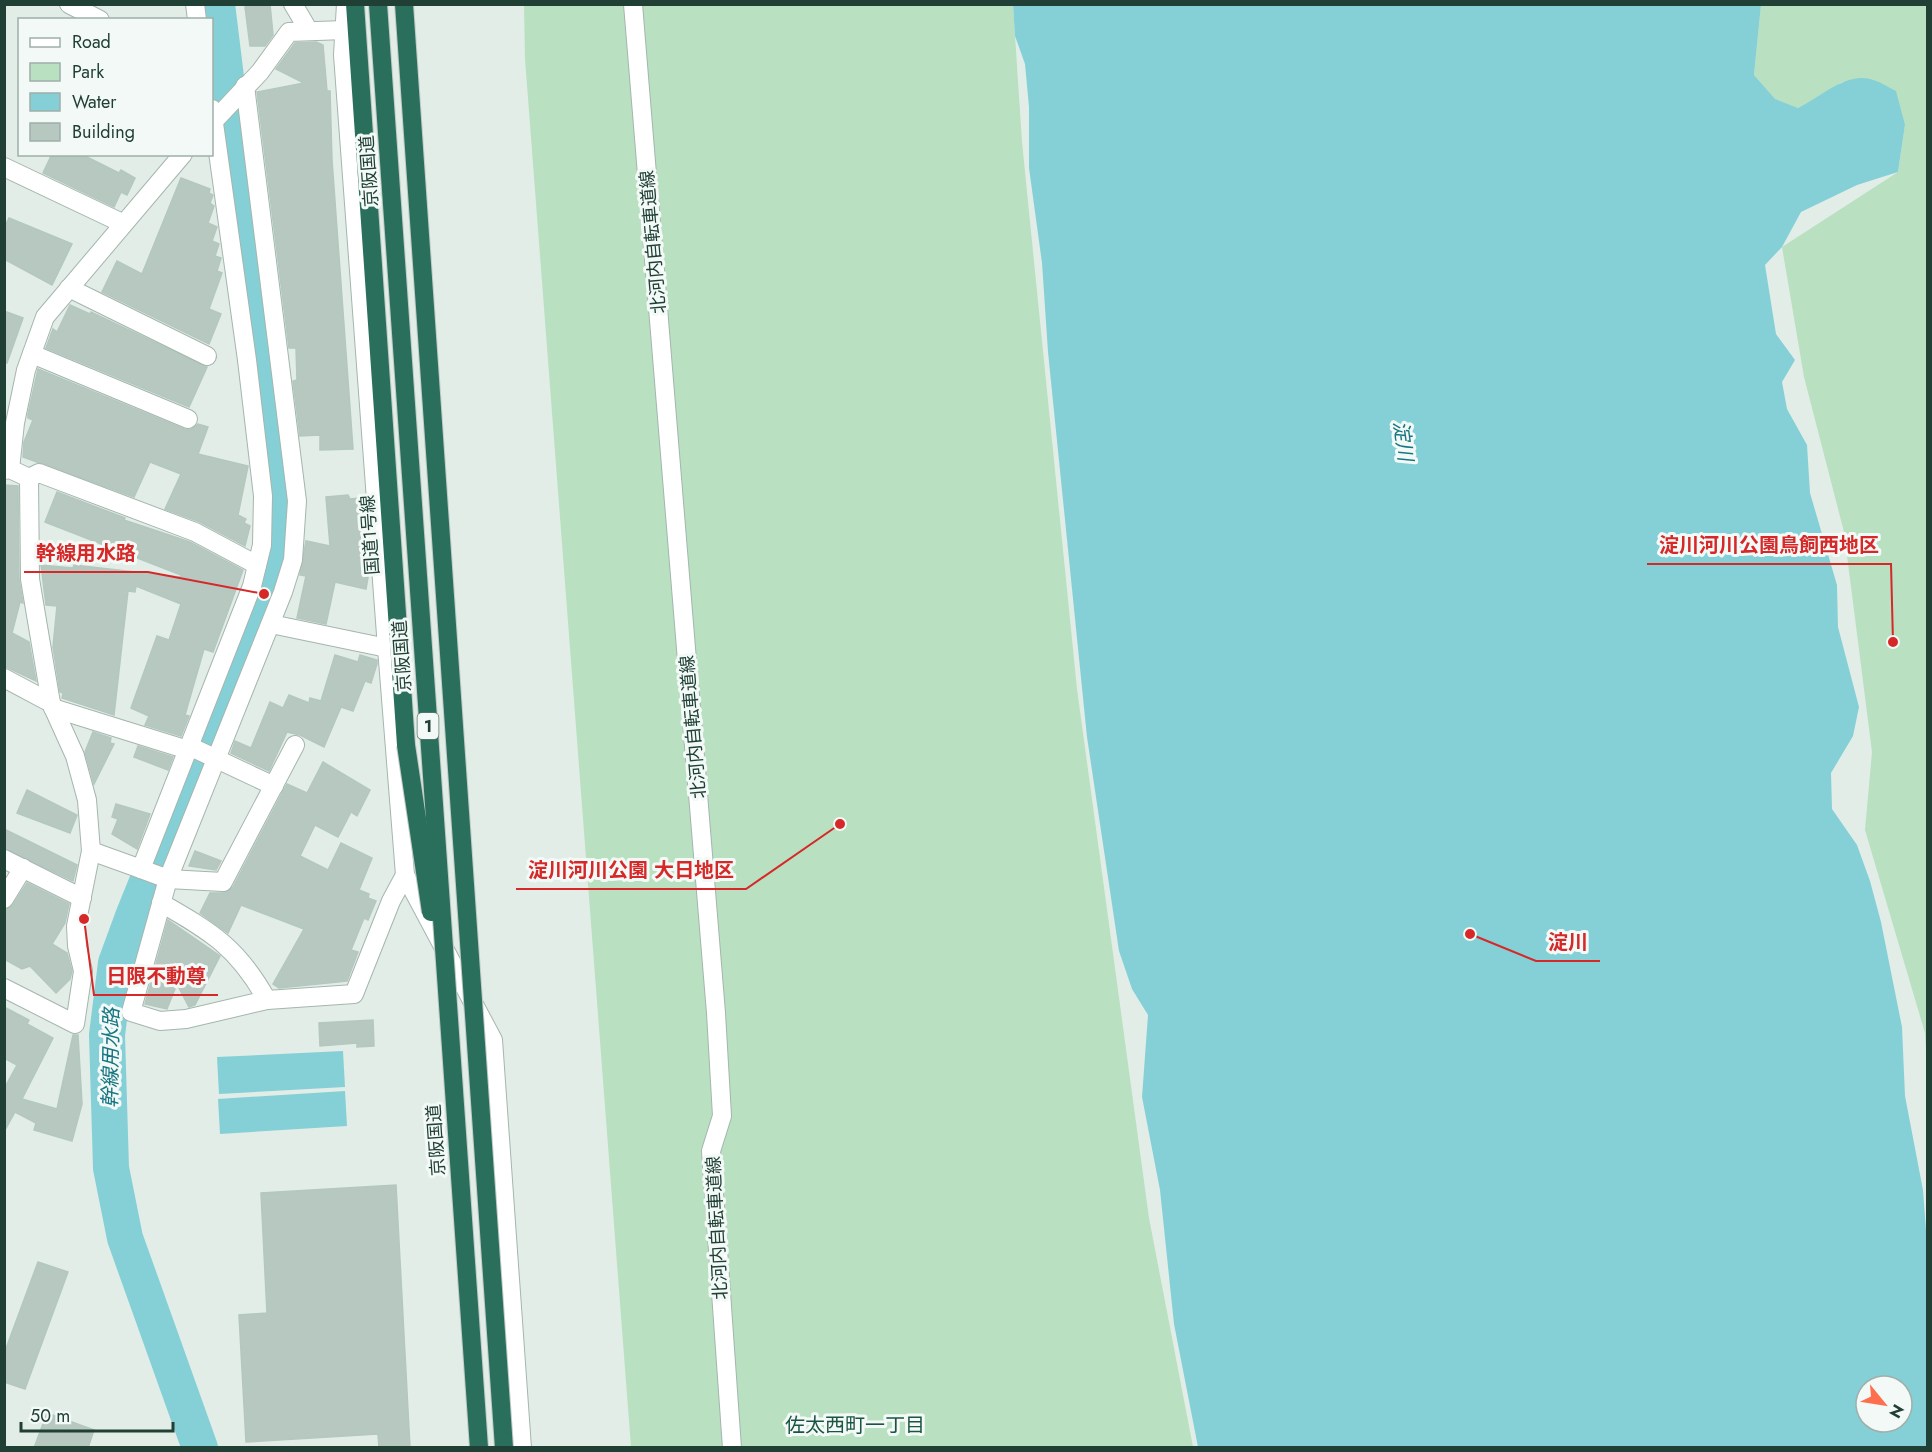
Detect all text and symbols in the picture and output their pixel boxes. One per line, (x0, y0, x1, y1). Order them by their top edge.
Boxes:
legend (18, 18, 213, 156)
text: Road (72, 29, 111, 55)
text: Park (72, 59, 104, 85)
text: Water (72, 89, 117, 115)
text: Building (72, 119, 135, 145)
street label: 京阪国道 (354, 134, 384, 208)
street label: 北河内自転車道線 (634, 169, 672, 315)
water label: 淀川 (1386, 419, 1420, 465)
street label: 国道1号線 (354, 494, 386, 576)
callout: 淀川河川公園鳥飼西地区 (1647, 526, 1891, 564)
text: 淀川河川公園鳥飼西地区 (1659, 531, 1879, 560)
callout: 幹線用水路 (24, 534, 148, 572)
text: 幹線用水路 (36, 539, 136, 568)
street label: 京阪国道 (387, 619, 417, 693)
street label: 北河内自転車道線 (674, 654, 712, 800)
road number: 1 (418, 713, 438, 739)
callout: 淀川河川公園 大日地区 (516, 851, 746, 889)
text: 淀川河川公園 大日地区 (528, 856, 734, 885)
callout: 淀川 (1536, 923, 1600, 961)
text: 淀川 (1548, 928, 1588, 957)
callout: 日限不動尊 (94, 957, 218, 995)
text: 日限不動尊 (106, 962, 206, 991)
water label: 幹線用水路 (96, 1006, 126, 1108)
street label: 京阪国道 (421, 1103, 451, 1177)
street label: 北河内自転車道線 (700, 1155, 734, 1301)
north arrow (1854, 1374, 1914, 1434)
scale bar (21, 1395, 172, 1433)
text: N (1883, 1400, 1910, 1423)
text: 50 m (30, 1403, 70, 1429)
district label: 佐太西町一丁目 (785, 1411, 925, 1440)

